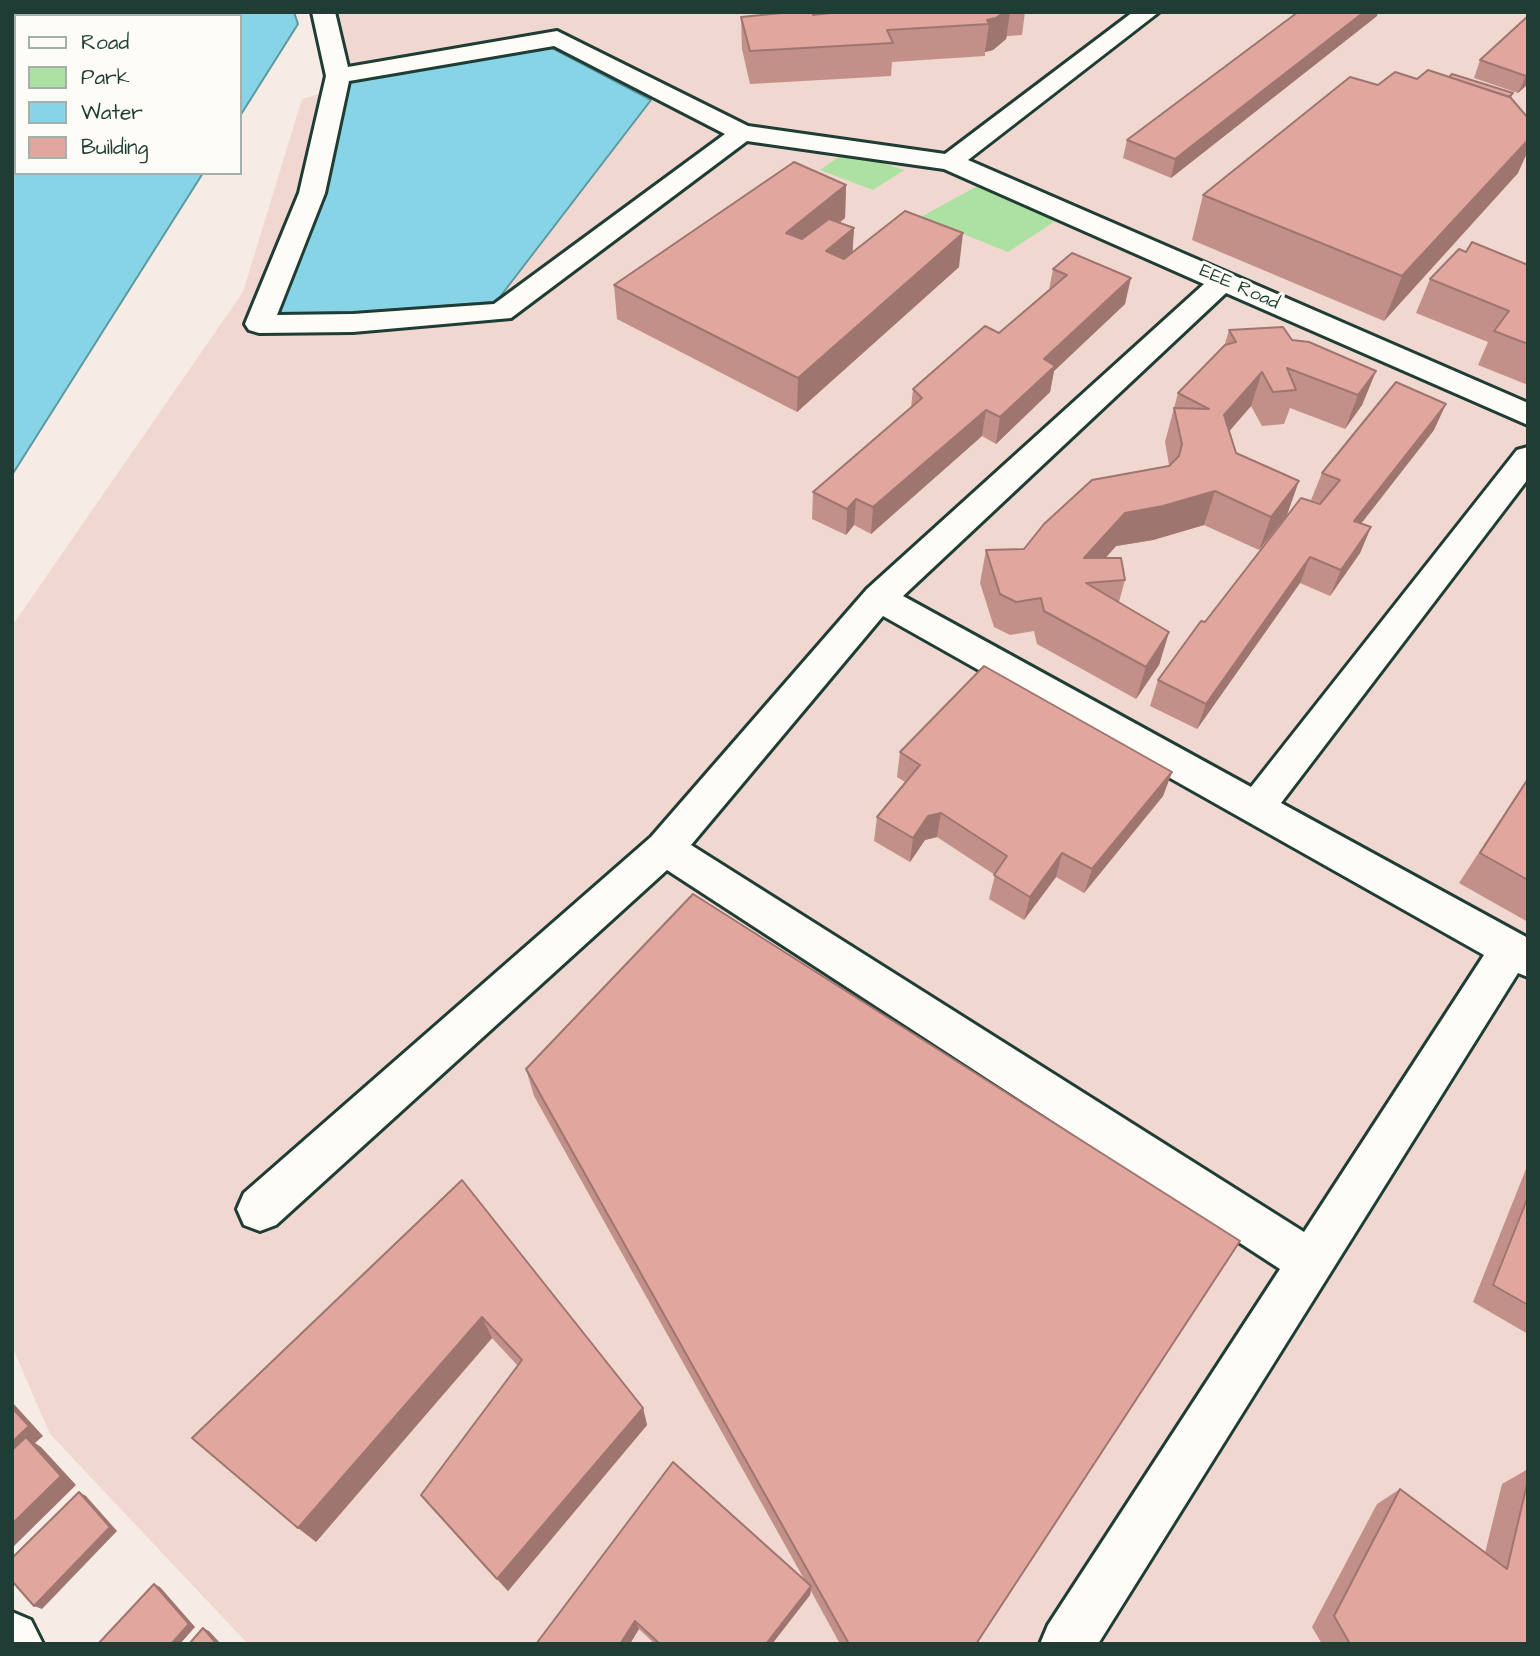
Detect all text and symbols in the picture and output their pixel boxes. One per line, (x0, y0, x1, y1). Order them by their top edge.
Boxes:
legend (14, 14, 242, 175)
text: Road (81, 28, 129, 57)
text: Park (81, 63, 130, 92)
text: Water (81, 98, 143, 127)
text: Building (81, 133, 148, 162)
street label: EEE Road (1196, 260, 1282, 316)

